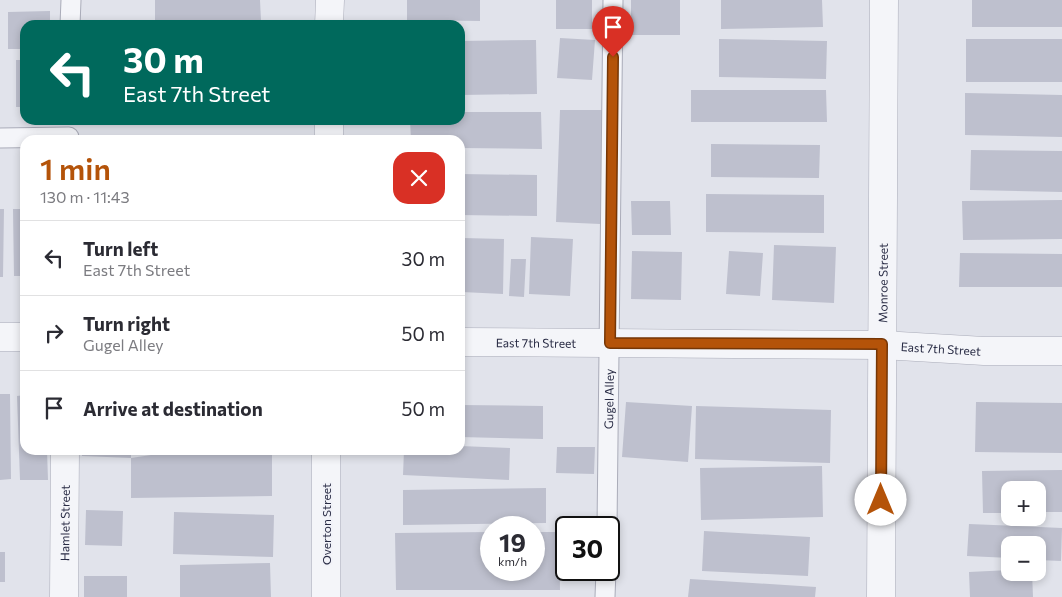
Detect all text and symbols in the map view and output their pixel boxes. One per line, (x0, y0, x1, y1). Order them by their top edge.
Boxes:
pin (592, 6, 634, 57)
icon: arrive (599, 13, 627, 41)
text: 30 m (123, 37, 204, 80)
icon: left (40, 40, 105, 105)
text: East 7th Street (123, 80, 270, 107)
text: 1 min (40, 149, 111, 186)
button: close (393, 152, 445, 204)
text: 130 m · 11:43 (40, 187, 130, 206)
text: Turn left (83, 237, 158, 260)
street label: Monroe Street (875, 243, 890, 323)
icon: left (40, 244, 68, 272)
text: 30 m (402, 247, 445, 270)
text: East 7th Street (83, 260, 190, 279)
text: Turn right (83, 312, 170, 335)
icon: right (40, 319, 68, 347)
text: 50 m (401, 322, 445, 345)
text: Gugel Alley (83, 335, 163, 354)
street label: East 7th Street (496, 335, 576, 350)
street label: East 7th Street (900, 339, 982, 358)
street label: Gugel Alley (601, 369, 616, 429)
icon: arrive (40, 394, 68, 422)
text: Arrive at destination (83, 397, 263, 420)
text: 50 m (401, 397, 445, 420)
position arrow (854, 473, 906, 525)
map controls (1001, 481, 1046, 581)
button: + (1001, 481, 1046, 526)
street label: Overton Street (319, 483, 333, 565)
street label: Hamlet Street (57, 485, 72, 561)
speed limit sign: 30 (555, 516, 620, 581)
text: 19 (499, 527, 526, 557)
button: − (1001, 536, 1046, 581)
text: km/h (498, 554, 527, 568)

